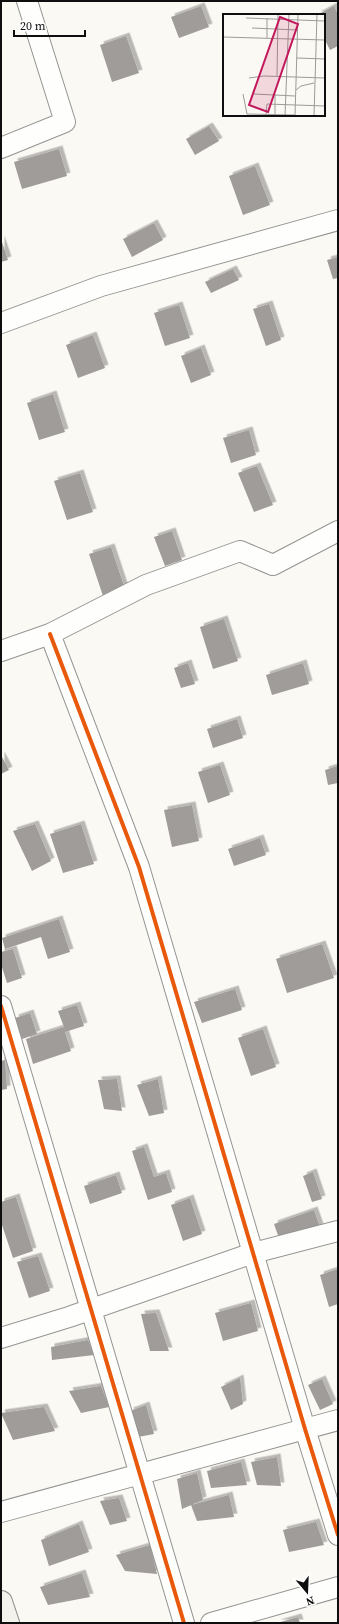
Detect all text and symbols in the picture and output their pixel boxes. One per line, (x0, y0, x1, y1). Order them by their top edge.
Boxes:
scale bar (14, 12, 85, 38)
inset map (223, 14, 325, 116)
text: 20 m (20, 18, 46, 34)
north arrow (287, 1572, 327, 1612)
text: N (304, 1593, 316, 1609)

